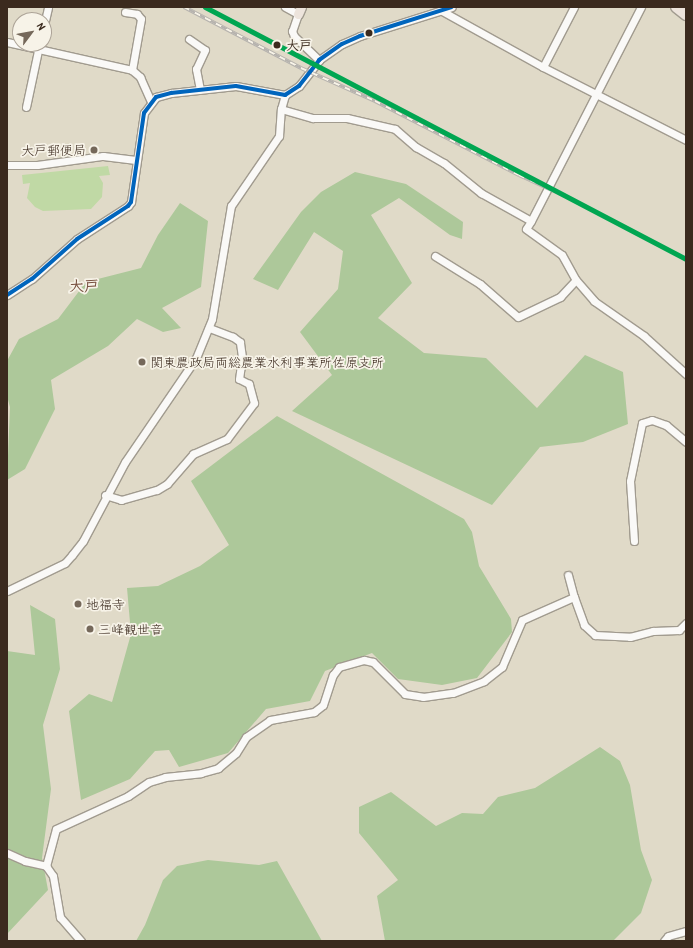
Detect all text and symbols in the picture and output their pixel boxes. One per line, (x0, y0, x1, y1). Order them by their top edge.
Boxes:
north arrow (12, 12, 52, 52)
text: N (34, 20, 49, 32)
unlabelled marker (364, 28, 374, 38)
place label: 大戸 (286, 37, 312, 53)
marker: 大戸 (270, 38, 284, 52)
place label: 大戸郵便局 (21, 142, 86, 158)
marker: 大戸郵便局 (89, 145, 99, 155)
district label: 大戸 (69, 277, 99, 295)
place label: 関東農政局両総農業水利事業所佐原支所 (150, 354, 384, 370)
marker: 関東農政局両総農業水利事業所佐原支所 (137, 357, 147, 367)
place label: 地福寺 (86, 596, 125, 612)
marker: 地福寺 (73, 599, 83, 609)
place label: 三峰観世音 (98, 621, 163, 637)
marker: 三峰観世音 (85, 624, 95, 634)

